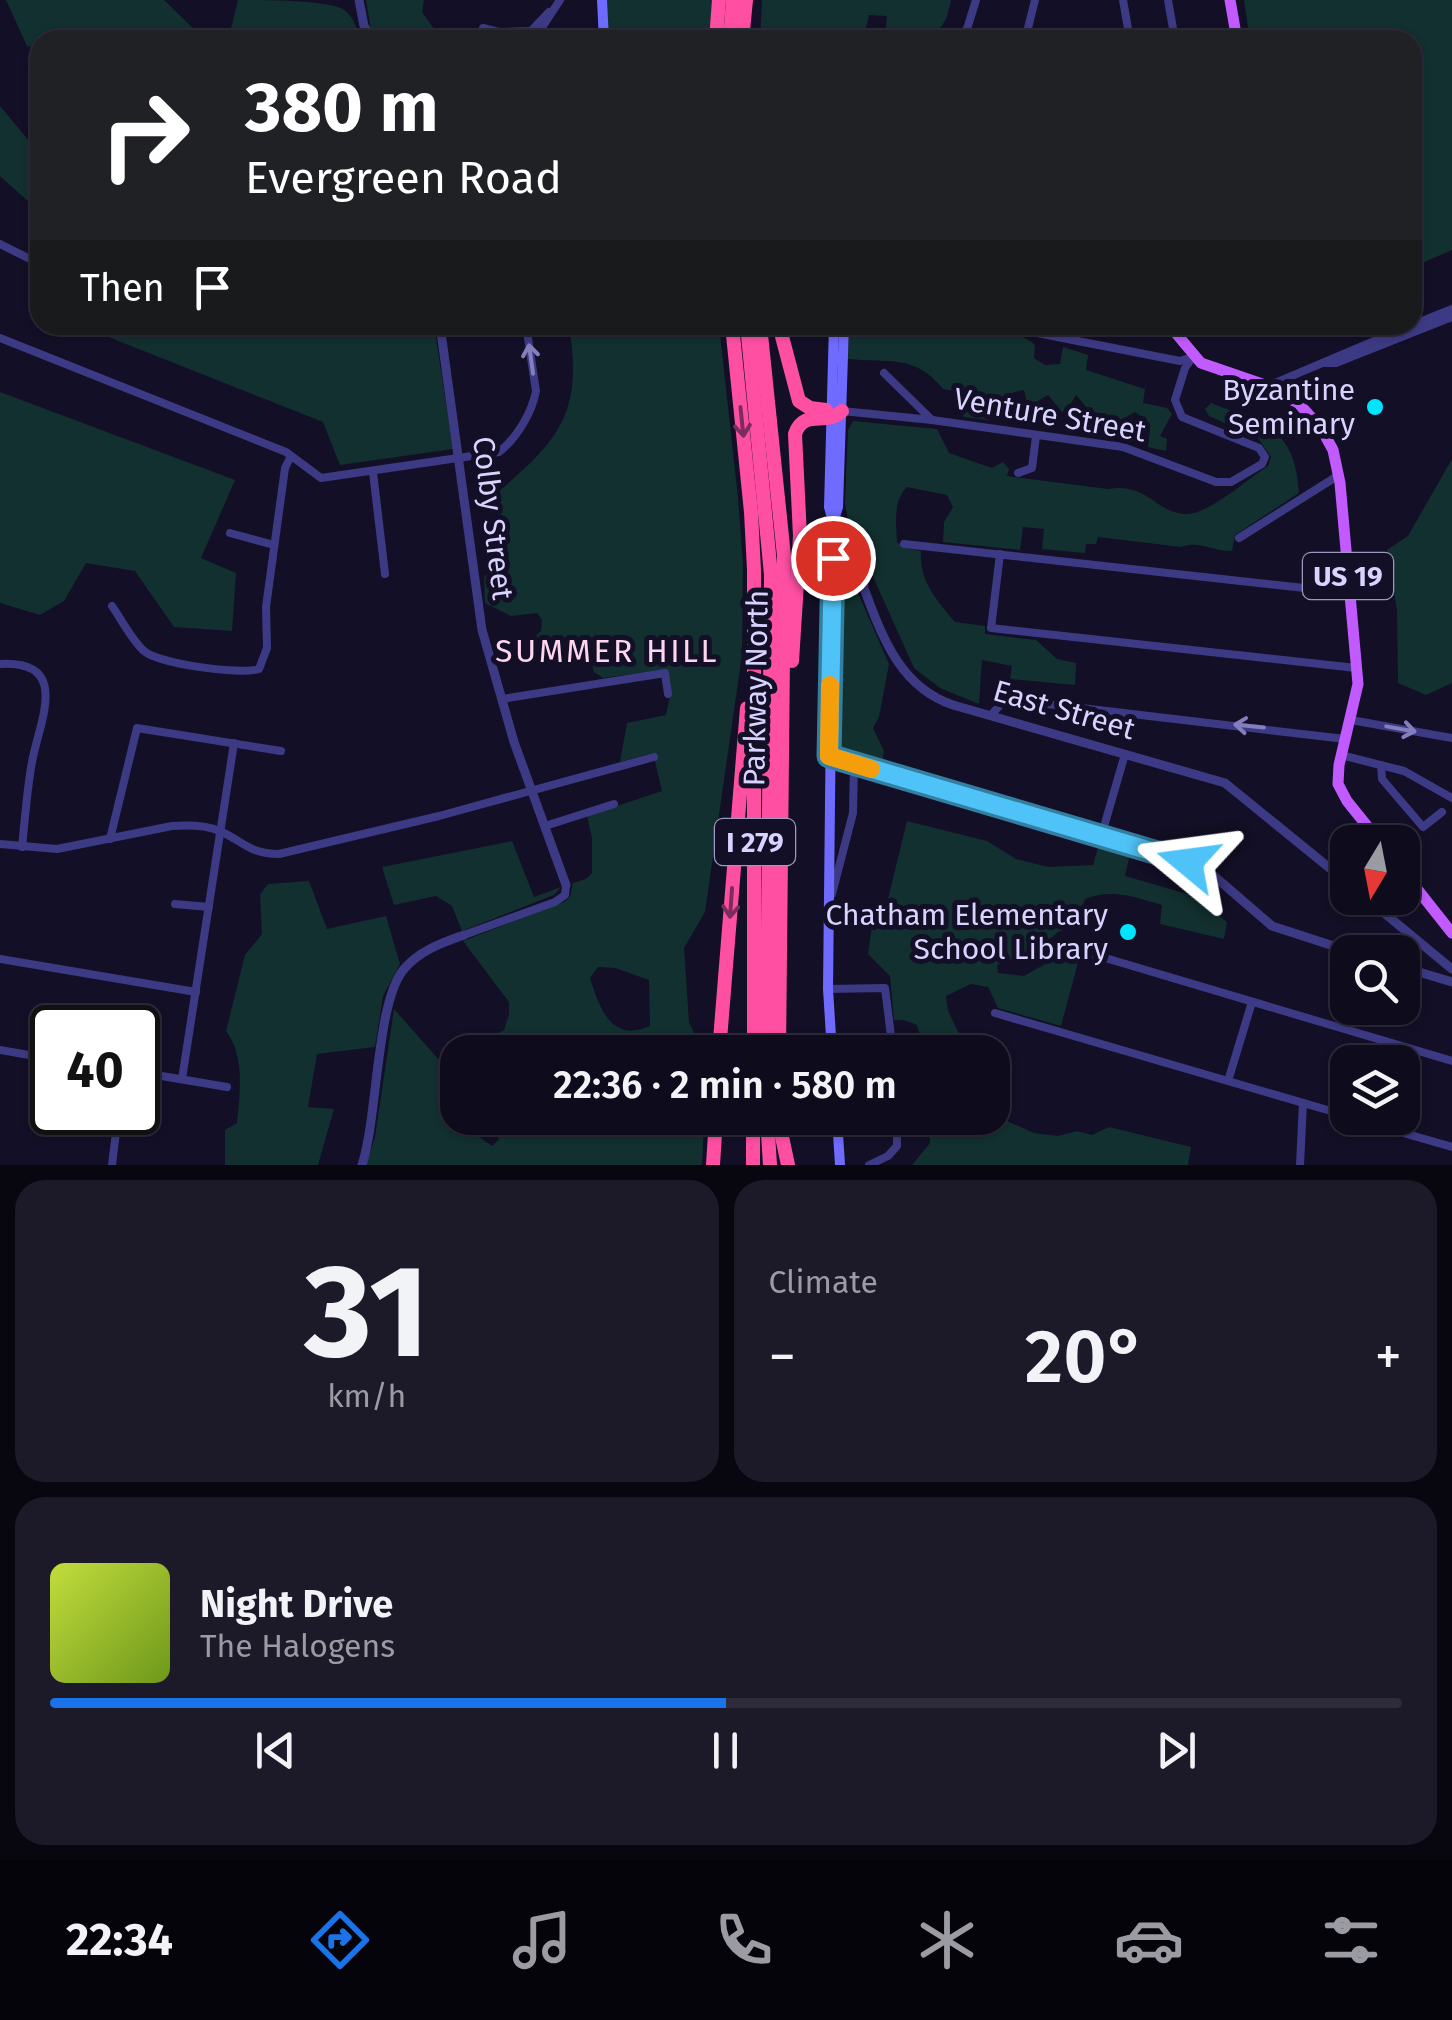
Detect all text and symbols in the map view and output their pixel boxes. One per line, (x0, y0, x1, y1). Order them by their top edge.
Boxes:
text: 380 m (245, 66, 439, 150)
icon: right (80, 70, 210, 200)
text: Evergreen Road (245, 151, 562, 205)
icon: arrive (185, 260, 240, 315)
text: Then (80, 265, 165, 311)
one-way arrow (522, 344, 540, 376)
place label: Byzantine Seminary (1222, 372, 1355, 442)
street label: Venture Street (951, 380, 1149, 450)
marker: Byzantine Seminary (1364, 396, 1386, 418)
one-way arrow (733, 405, 752, 438)
street label: Colby Street (465, 434, 521, 602)
pin (791, 516, 876, 601)
icon: arrive (806, 531, 861, 586)
road number: US 19 (1303, 553, 1393, 599)
street label: Parkway North (736, 589, 776, 787)
district label: SUMMER HILL (495, 632, 719, 670)
street label: East Street (989, 673, 1139, 747)
one-way arrow (1233, 716, 1265, 735)
one-way arrow (1384, 720, 1417, 739)
position arrow (1136, 810, 1240, 914)
road number: I 279 (715, 819, 795, 865)
north arrow (1330, 825, 1420, 915)
map controls (1330, 825, 1420, 1135)
one-way arrow (721, 886, 740, 918)
place label: Chatham Elementary School Library (825, 897, 1108, 967)
marker: Chatham Elementary School Library (1117, 921, 1139, 943)
button: search (1330, 935, 1420, 1025)
speed limit sign: 40 (30, 1005, 160, 1135)
button: layers (1330, 1045, 1420, 1135)
text: 22:36 · 2 min · 580 m (553, 1062, 897, 1108)
text: 31 (304, 1234, 429, 1390)
text: Climate (769, 1263, 878, 1301)
text: 20° (1025, 1312, 1146, 1402)
text: − (769, 1324, 796, 1390)
text: + (1375, 1324, 1402, 1390)
text: km/h (327, 1377, 406, 1415)
text: Night Drive (200, 1581, 393, 1627)
text: The Halogens (200, 1627, 395, 1665)
icon: previous (248, 1723, 303, 1778)
icon: pause (698, 1723, 753, 1778)
icon: next (1149, 1723, 1204, 1778)
icon: directions (305, 1905, 375, 1975)
icon: music (507, 1905, 577, 1975)
icon: phone (709, 1905, 779, 1975)
icon: climate (912, 1905, 982, 1975)
icon: car (1114, 1905, 1184, 1975)
icon: filters (1316, 1905, 1386, 1975)
text: 22:34 (66, 1913, 173, 1967)

